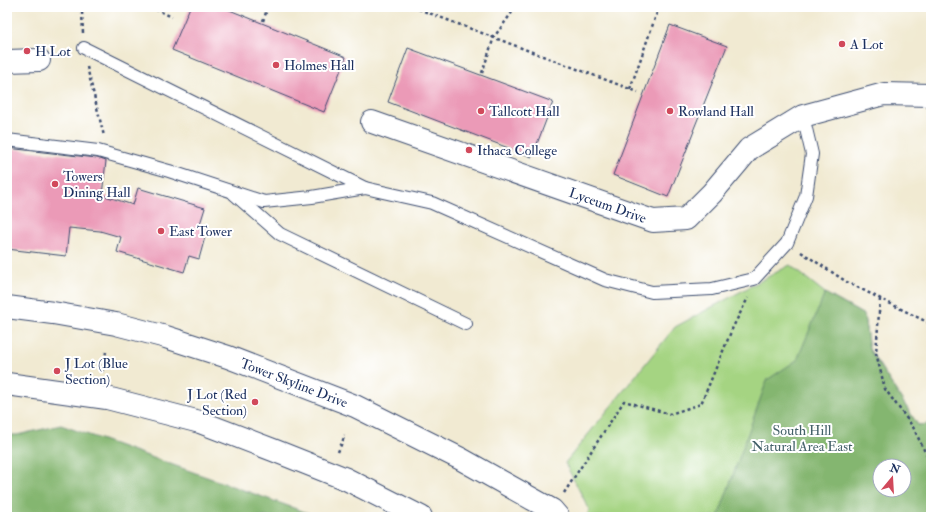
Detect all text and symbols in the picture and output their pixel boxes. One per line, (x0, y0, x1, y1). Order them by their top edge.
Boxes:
place label: A Lot (849, 36, 884, 53)
marker: A Lot (837, 39, 847, 49)
place label: H Lot (35, 43, 71, 60)
marker: H Lot (22, 46, 32, 56)
place label: Holmes Hall (284, 57, 355, 74)
marker: Holmes Hall (271, 60, 281, 70)
place label: Tallcott Hall (489, 103, 560, 120)
place label: Rowland Hall (678, 103, 754, 120)
marker: Tallcott Hall (476, 106, 486, 116)
marker: Rowland Hall (665, 106, 675, 116)
place label: Ithaca College (477, 142, 557, 159)
marker: Ithaca College (464, 145, 474, 155)
place label: Towers Dining Hall (63, 168, 131, 201)
marker: Towers Dining Hall (50, 179, 60, 189)
street label: Lyceum Drive (567, 184, 649, 227)
place label: East Tower (169, 223, 233, 240)
marker: East Tower (156, 226, 166, 236)
street label: Tower Skyline Drive (238, 354, 350, 411)
place label: J Lot (Blue Section) (64, 355, 128, 388)
marker: J Lot (Blue Section) (52, 366, 62, 376)
place label: J Lot (Red Section) (186, 386, 247, 419)
marker: J Lot (Red Section) (250, 397, 260, 407)
park label: South Hill Natural Area East (751, 422, 853, 455)
north arrow (872, 458, 912, 498)
text: N (887, 461, 903, 477)

